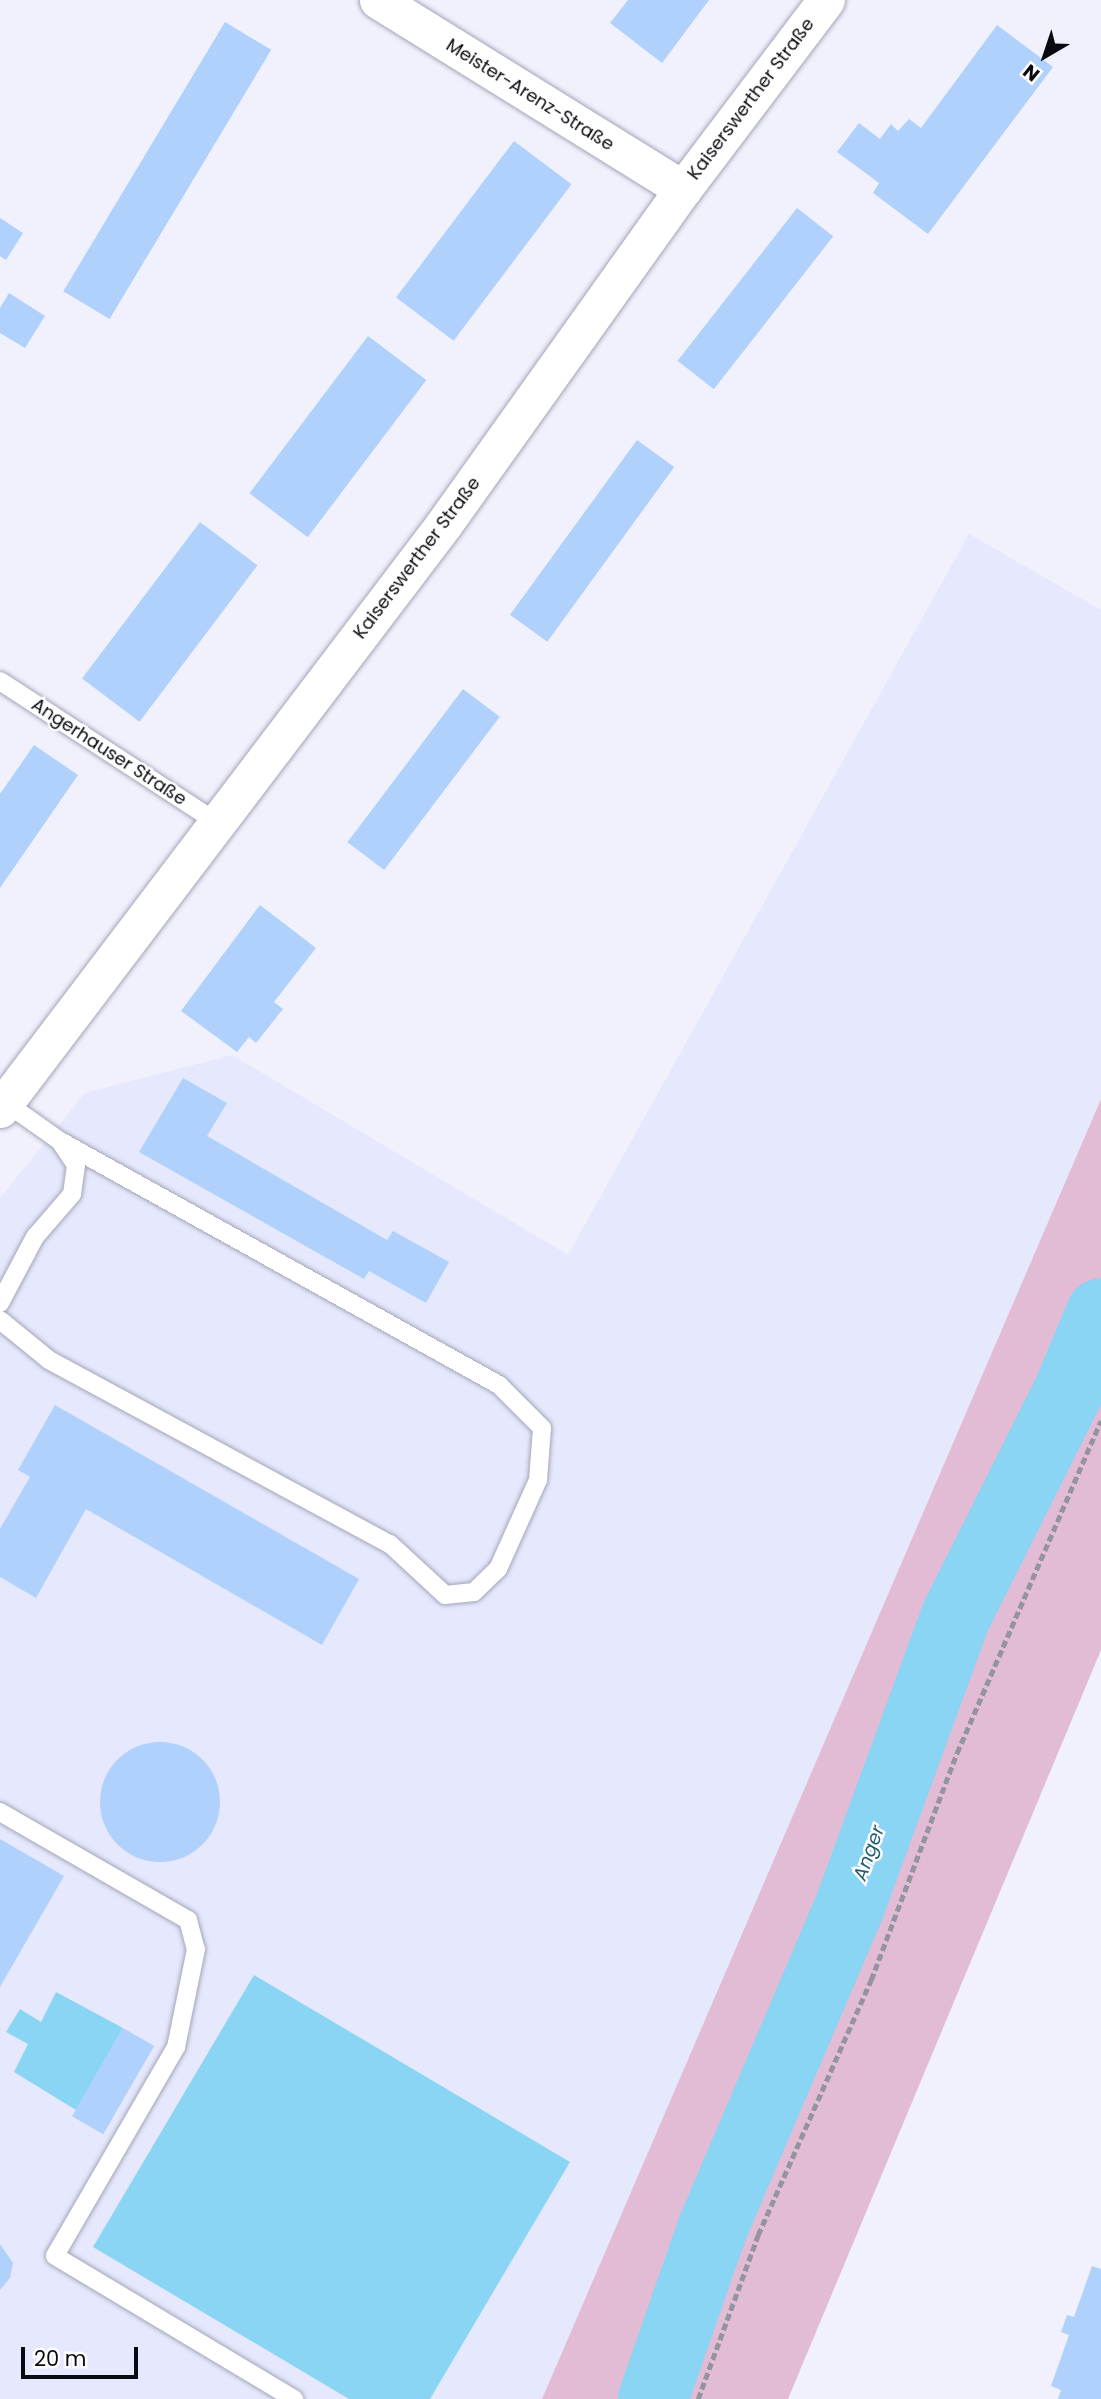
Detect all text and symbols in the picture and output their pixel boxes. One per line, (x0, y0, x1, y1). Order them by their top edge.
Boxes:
street label: Kaiserswerther Straße (683, 14, 819, 184)
north arrow (1010, 21, 1080, 91)
street label: Meister-Arenz-Straße (442, 34, 618, 156)
text: N (1017, 58, 1046, 88)
street label: Kaiserswerther Straße (349, 473, 485, 643)
street label: Angerhauser Straße (27, 694, 191, 810)
water label: Anger (849, 1822, 889, 1884)
scale bar (24, 2332, 142, 2376)
text: 20 m (34, 2344, 87, 2373)

